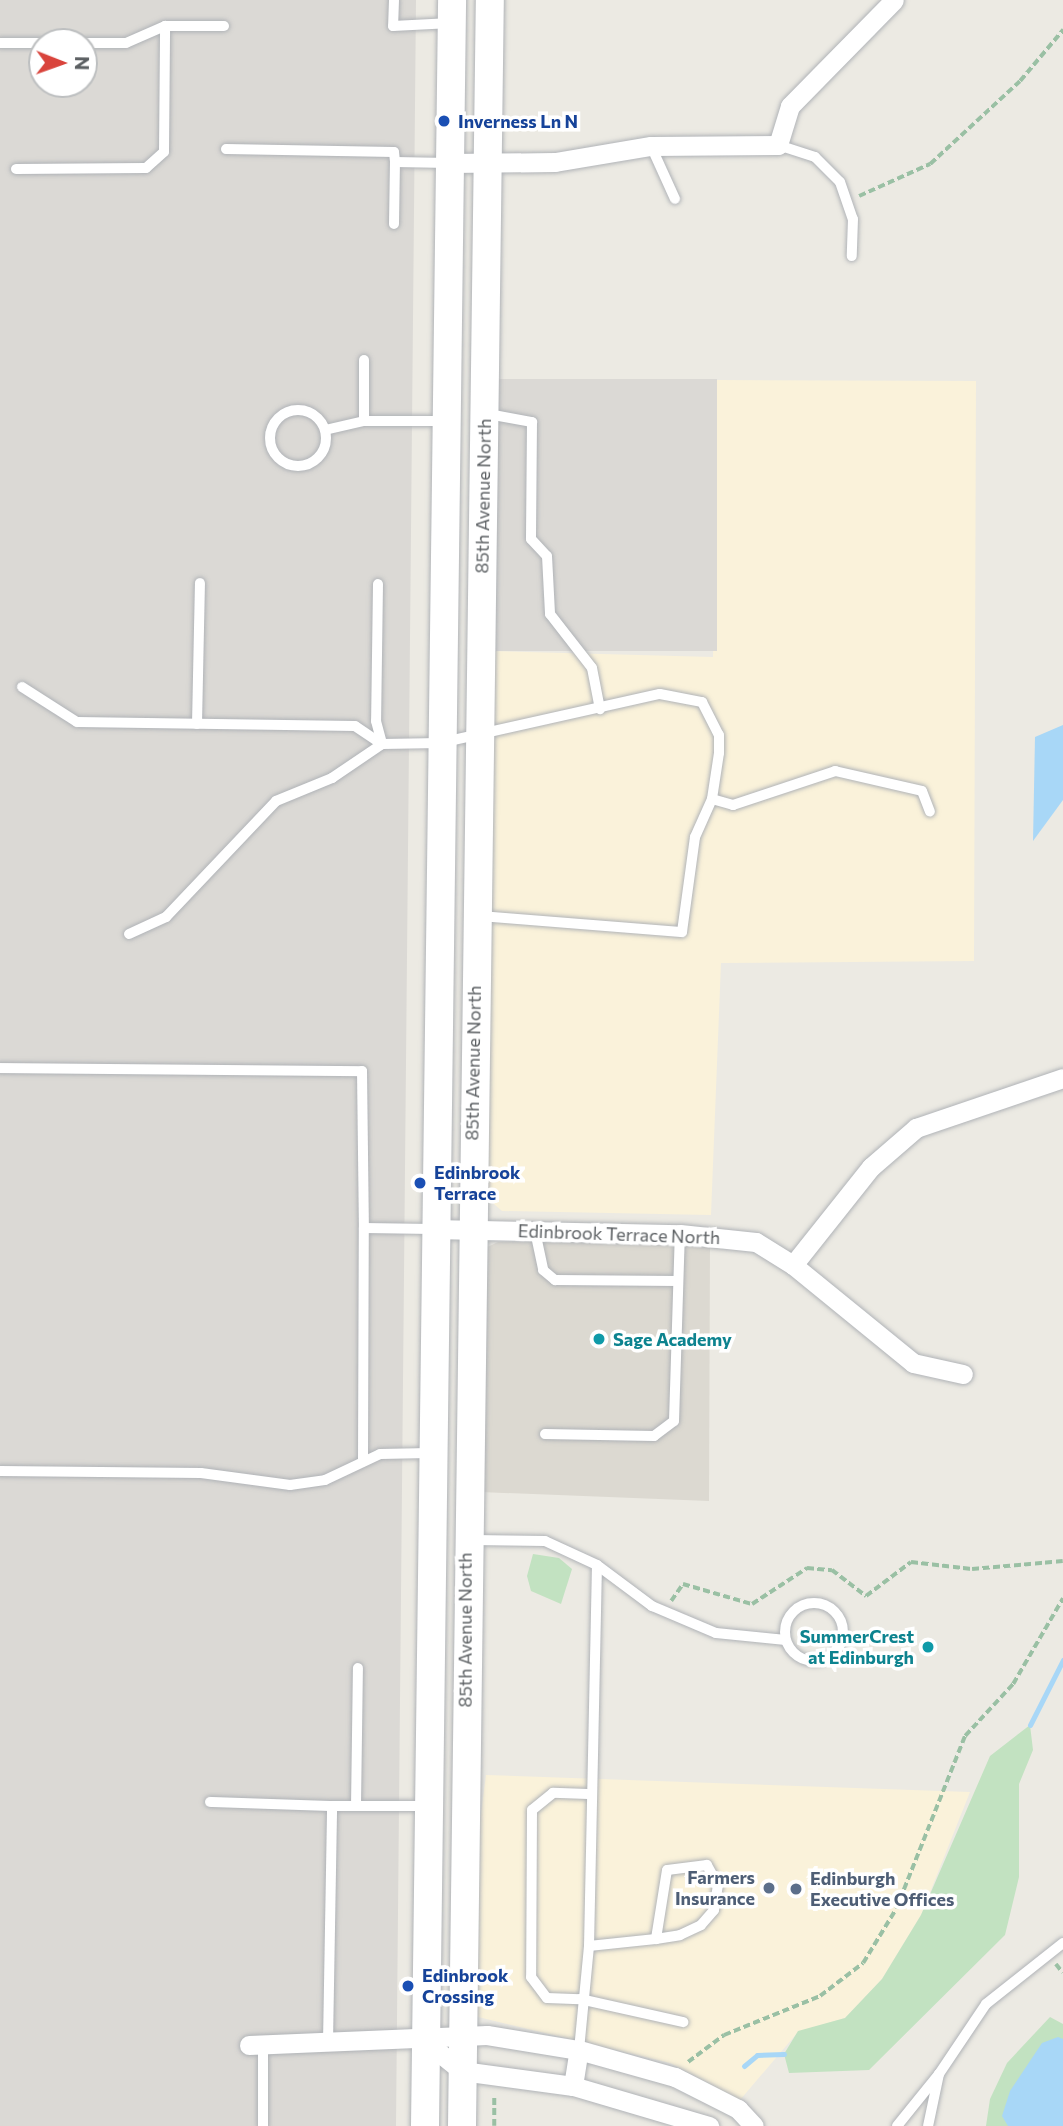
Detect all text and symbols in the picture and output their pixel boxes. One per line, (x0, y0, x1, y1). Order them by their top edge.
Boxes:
north arrow (28, 28, 98, 98)
text: N (71, 56, 94, 71)
place label: Inverness Ln N (458, 110, 578, 132)
marker: Inverness Ln N (436, 113, 452, 129)
street label: 85th Avenue North (471, 418, 495, 574)
street label: 85th Avenue North (461, 985, 485, 1141)
place label: Edinbrook Terrace (434, 1162, 520, 1204)
marker: Edinbrook Terrace (412, 1175, 428, 1191)
street label: Edinbrook Terrace North (517, 1220, 721, 1248)
place label: Sage Academy (613, 1328, 732, 1350)
marker: Sage Academy (591, 1331, 607, 1347)
street label: 85th Avenue North (454, 1552, 476, 1708)
place label: SummerCrest at Edinburgh (800, 1626, 914, 1668)
marker: SummerCrest at Edinburgh (920, 1639, 936, 1655)
place label: Farmers Insurance (675, 1867, 755, 1910)
place label: Edinburgh Executive Offices (810, 1868, 954, 1910)
marker: Farmers Insurance (761, 1880, 777, 1896)
marker: Edinburgh Executive Offices (788, 1881, 804, 1897)
place label: Edinbrook Crossing (422, 1965, 508, 2008)
marker: Edinbrook Crossing (400, 1978, 416, 1994)

